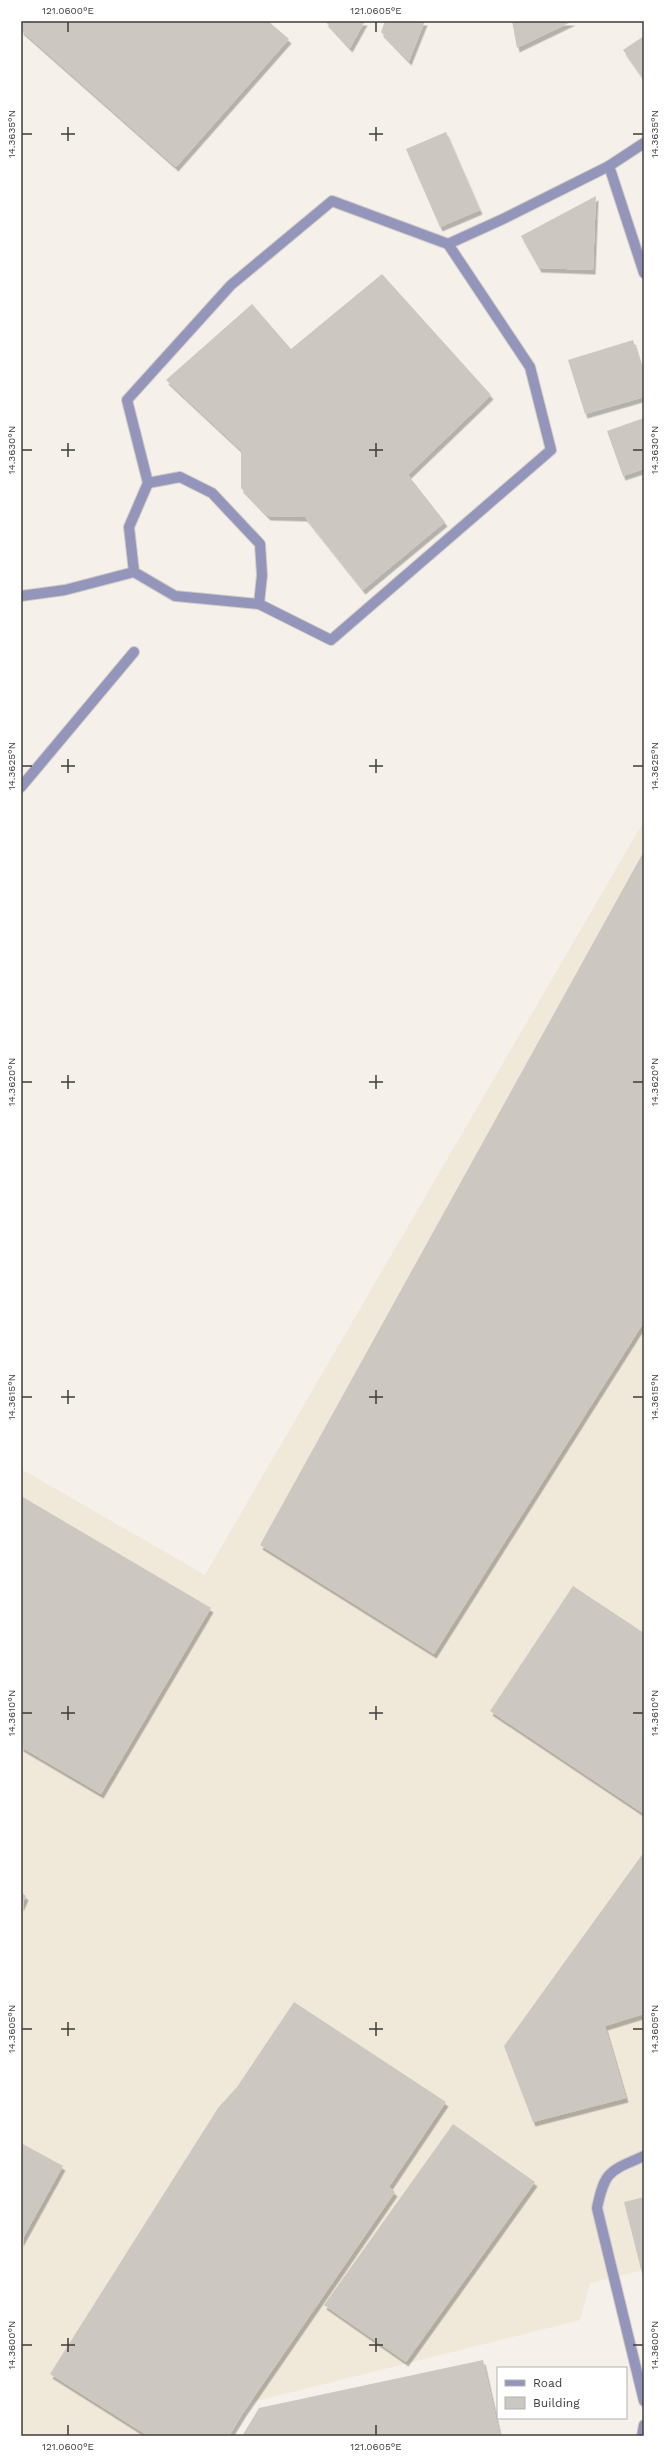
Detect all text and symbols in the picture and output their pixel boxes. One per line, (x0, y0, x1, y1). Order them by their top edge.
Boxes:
text: 121.0600°E (42, 5, 94, 16)
text: 121.0605°E (350, 5, 402, 16)
text: 14.3635°N (6, 110, 17, 158)
text: 14.3635°N (649, 110, 660, 158)
text: 14.3630°N (6, 426, 17, 474)
text: 14.3630°N (649, 426, 660, 474)
text: 14.3625°N (6, 742, 17, 790)
text: 14.3625°N (649, 742, 660, 790)
text: 14.3620°N (6, 1058, 17, 1106)
text: 14.3620°N (649, 1058, 660, 1106)
text: 14.3615°N (6, 1374, 17, 1420)
text: 14.3615°N (649, 1374, 660, 1420)
text: 14.3610°N (6, 1690, 17, 1736)
text: 14.3610°N (649, 1690, 660, 1736)
text: 14.3605°N (6, 2005, 17, 2053)
text: 14.3605°N (649, 2005, 660, 2053)
text: 14.3600°N (6, 2321, 17, 2369)
text: 14.3600°N (649, 2321, 660, 2369)
legend (497, 2367, 627, 2419)
text: Road (533, 2376, 562, 2390)
text: Building (533, 2396, 580, 2410)
text: 121.0600°E (42, 2441, 94, 2452)
text: 121.0605°E (350, 2441, 402, 2452)

